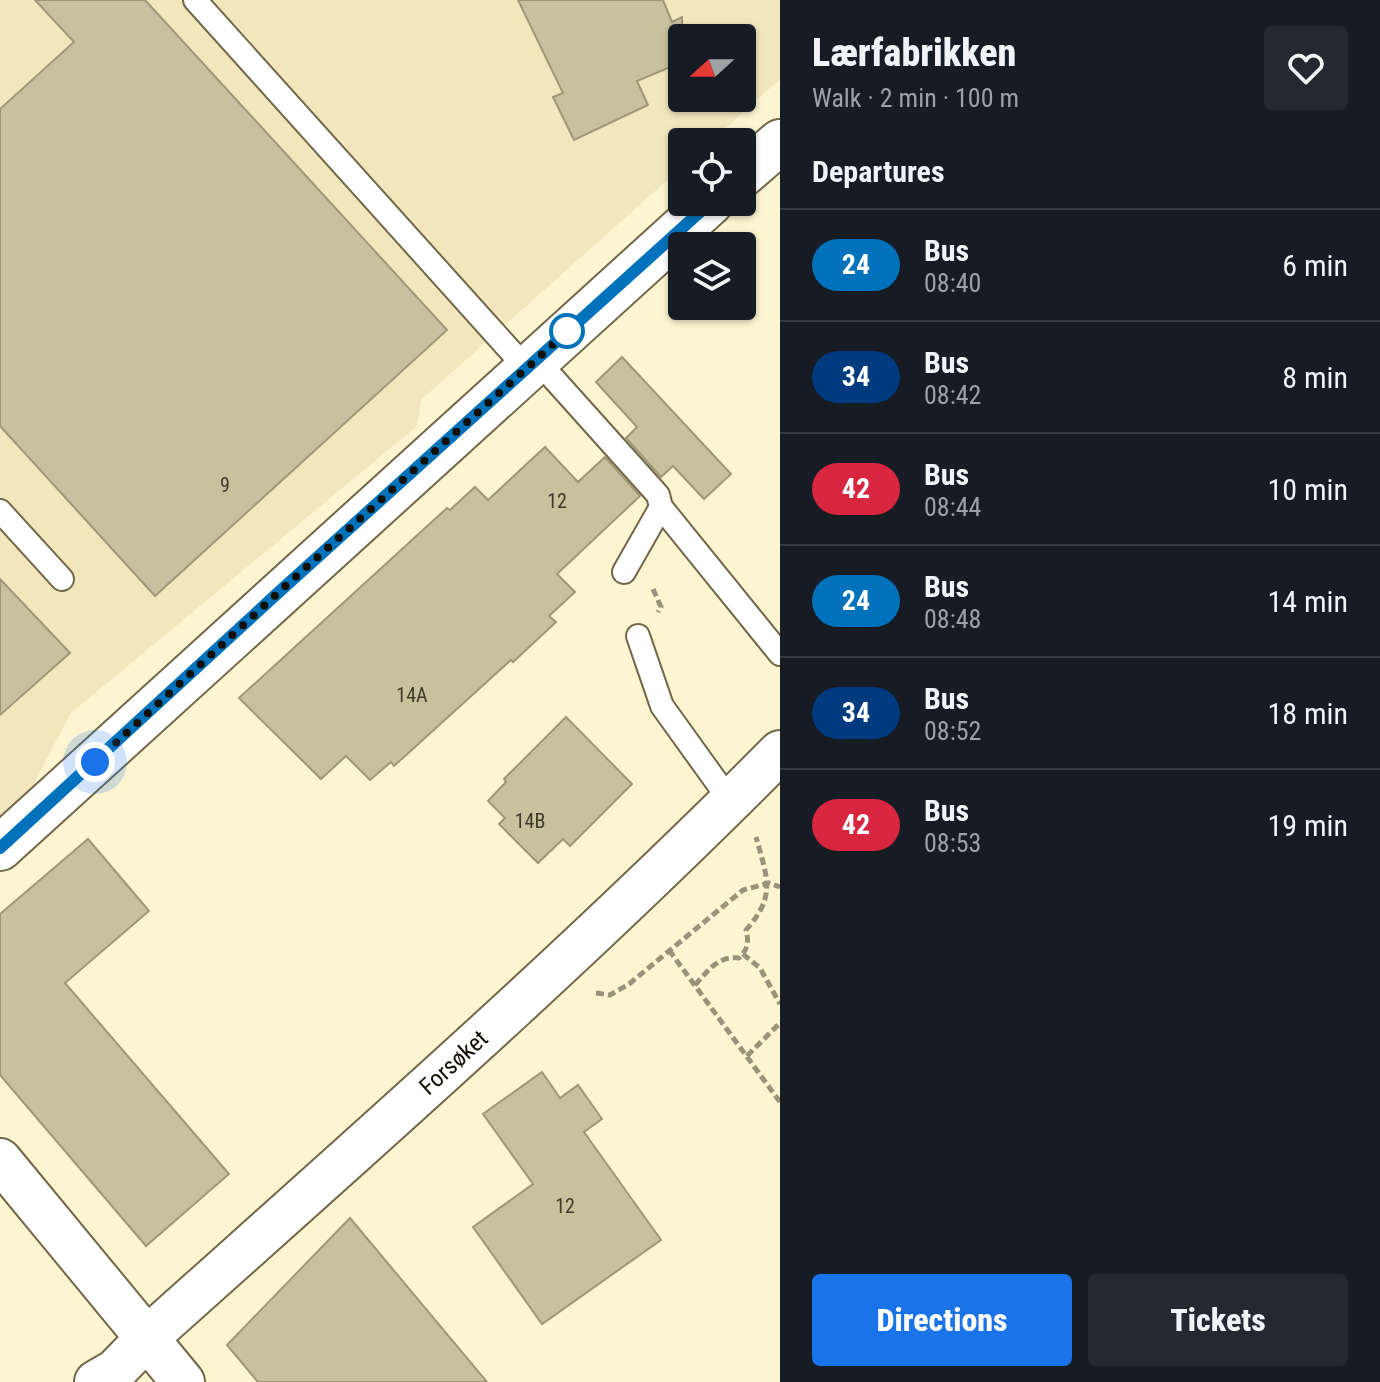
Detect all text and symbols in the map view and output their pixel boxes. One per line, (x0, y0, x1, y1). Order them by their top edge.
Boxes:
north arrow (668, 24, 756, 112)
map controls (668, 24, 756, 320)
button: heart (1264, 26, 1348, 110)
text: Lærfabrikken (812, 31, 1016, 75)
text: Walk · 2 min · 100 m (812, 83, 1019, 113)
button: locate (668, 128, 756, 216)
text: Departures (812, 154, 945, 189)
button: layers (668, 232, 756, 320)
text: Bus (924, 233, 969, 268)
text: 24 (842, 248, 870, 281)
text: 6 min (1282, 248, 1348, 283)
text: 08:40 (924, 268, 981, 298)
unlabelled marker (550, 314, 584, 348)
text: Bus (924, 345, 969, 380)
text: 34 (842, 360, 870, 393)
text: 8 min (1282, 360, 1348, 395)
text: 08:42 (924, 380, 981, 410)
text: Bus (924, 457, 969, 492)
text: 42 (842, 472, 870, 505)
text: 10 min (1267, 472, 1348, 507)
house number: 9 (220, 473, 230, 497)
house number: 12 (547, 489, 567, 513)
text: 08:44 (924, 492, 981, 522)
text: Bus (924, 569, 969, 604)
text: 24 (842, 584, 870, 617)
text: 14 min (1267, 584, 1348, 619)
text: 08:48 (924, 604, 981, 634)
text: Bus (924, 681, 969, 716)
house number: 14A (396, 683, 428, 707)
text: 34 (842, 696, 870, 729)
text: 18 min (1267, 696, 1348, 731)
text: 08:52 (924, 716, 981, 746)
your location (75, 742, 115, 782)
text: Bus (924, 793, 969, 828)
text: 42 (842, 808, 870, 841)
text: 19 min (1267, 808, 1348, 843)
house number: 14B (515, 809, 545, 833)
text: 08:53 (924, 828, 981, 858)
street label: Forsøket (414, 1024, 494, 1101)
house number: 12 (555, 1194, 575, 1218)
button: Directions (812, 1274, 1072, 1366)
button: Tickets (1088, 1274, 1348, 1366)

